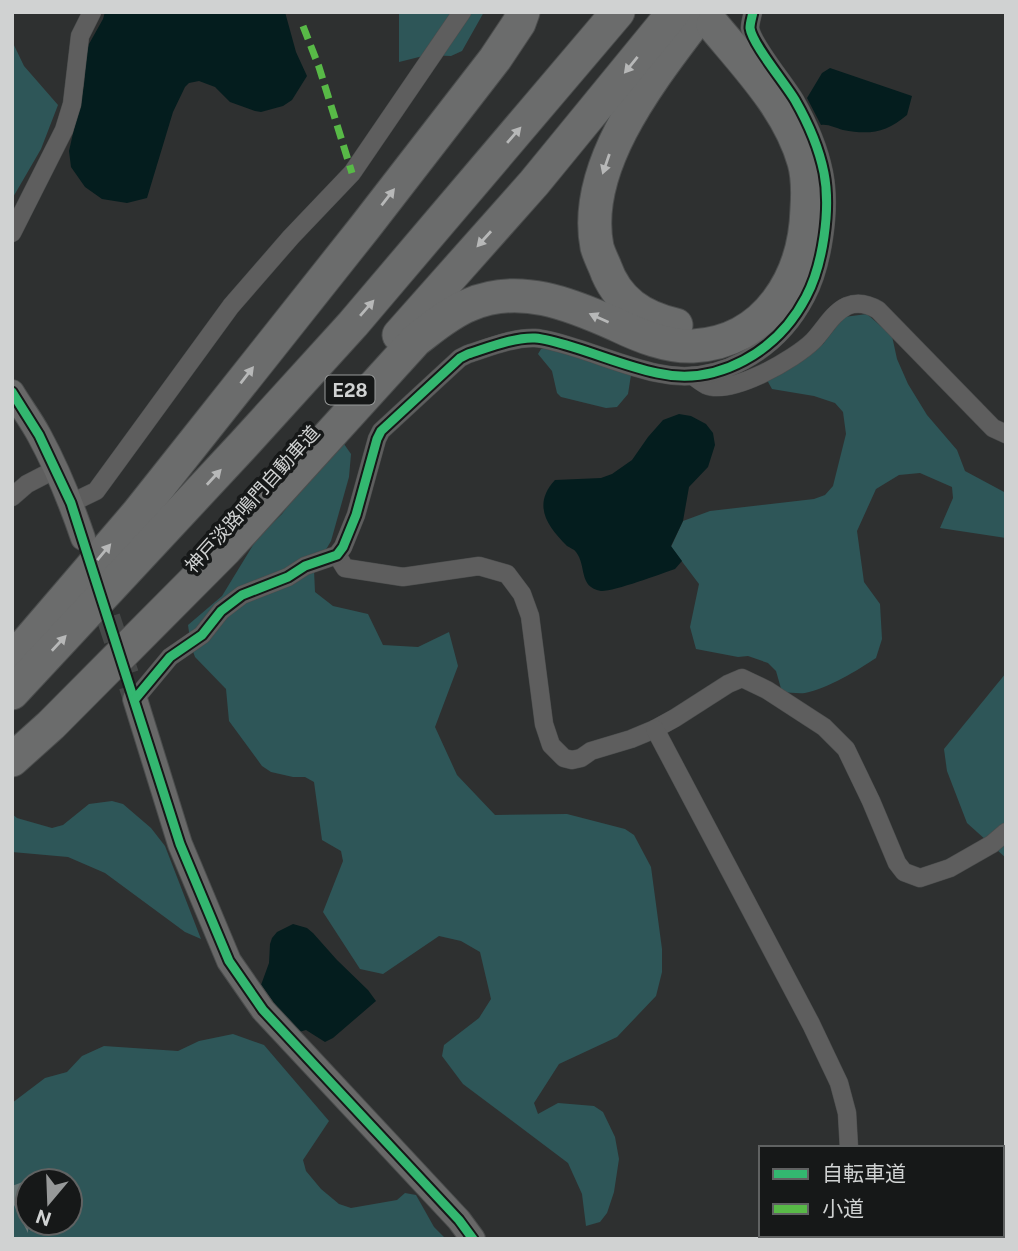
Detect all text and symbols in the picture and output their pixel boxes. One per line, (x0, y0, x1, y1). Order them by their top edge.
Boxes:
one-way arrow (624, 57, 639, 74)
one-way arrow (506, 126, 522, 144)
one-way arrow (600, 154, 611, 175)
one-way arrow (381, 188, 396, 206)
one-way arrow (476, 230, 492, 248)
one-way arrow (359, 299, 374, 317)
one-way arrow (589, 312, 610, 323)
one-way arrow (240, 367, 255, 385)
road number: E28 (326, 376, 374, 404)
street label: 神戸淡路鳴門自動車道 (180, 421, 324, 577)
one-way arrow (206, 468, 222, 486)
one-way arrow (96, 544, 111, 561)
one-way arrow (50, 635, 66, 652)
legend (759, 1146, 1004, 1237)
text: 自転車道 (822, 1161, 906, 1186)
north arrow (14, 1167, 84, 1237)
text: 小道 (822, 1196, 864, 1221)
text: N (33, 1205, 54, 1231)

